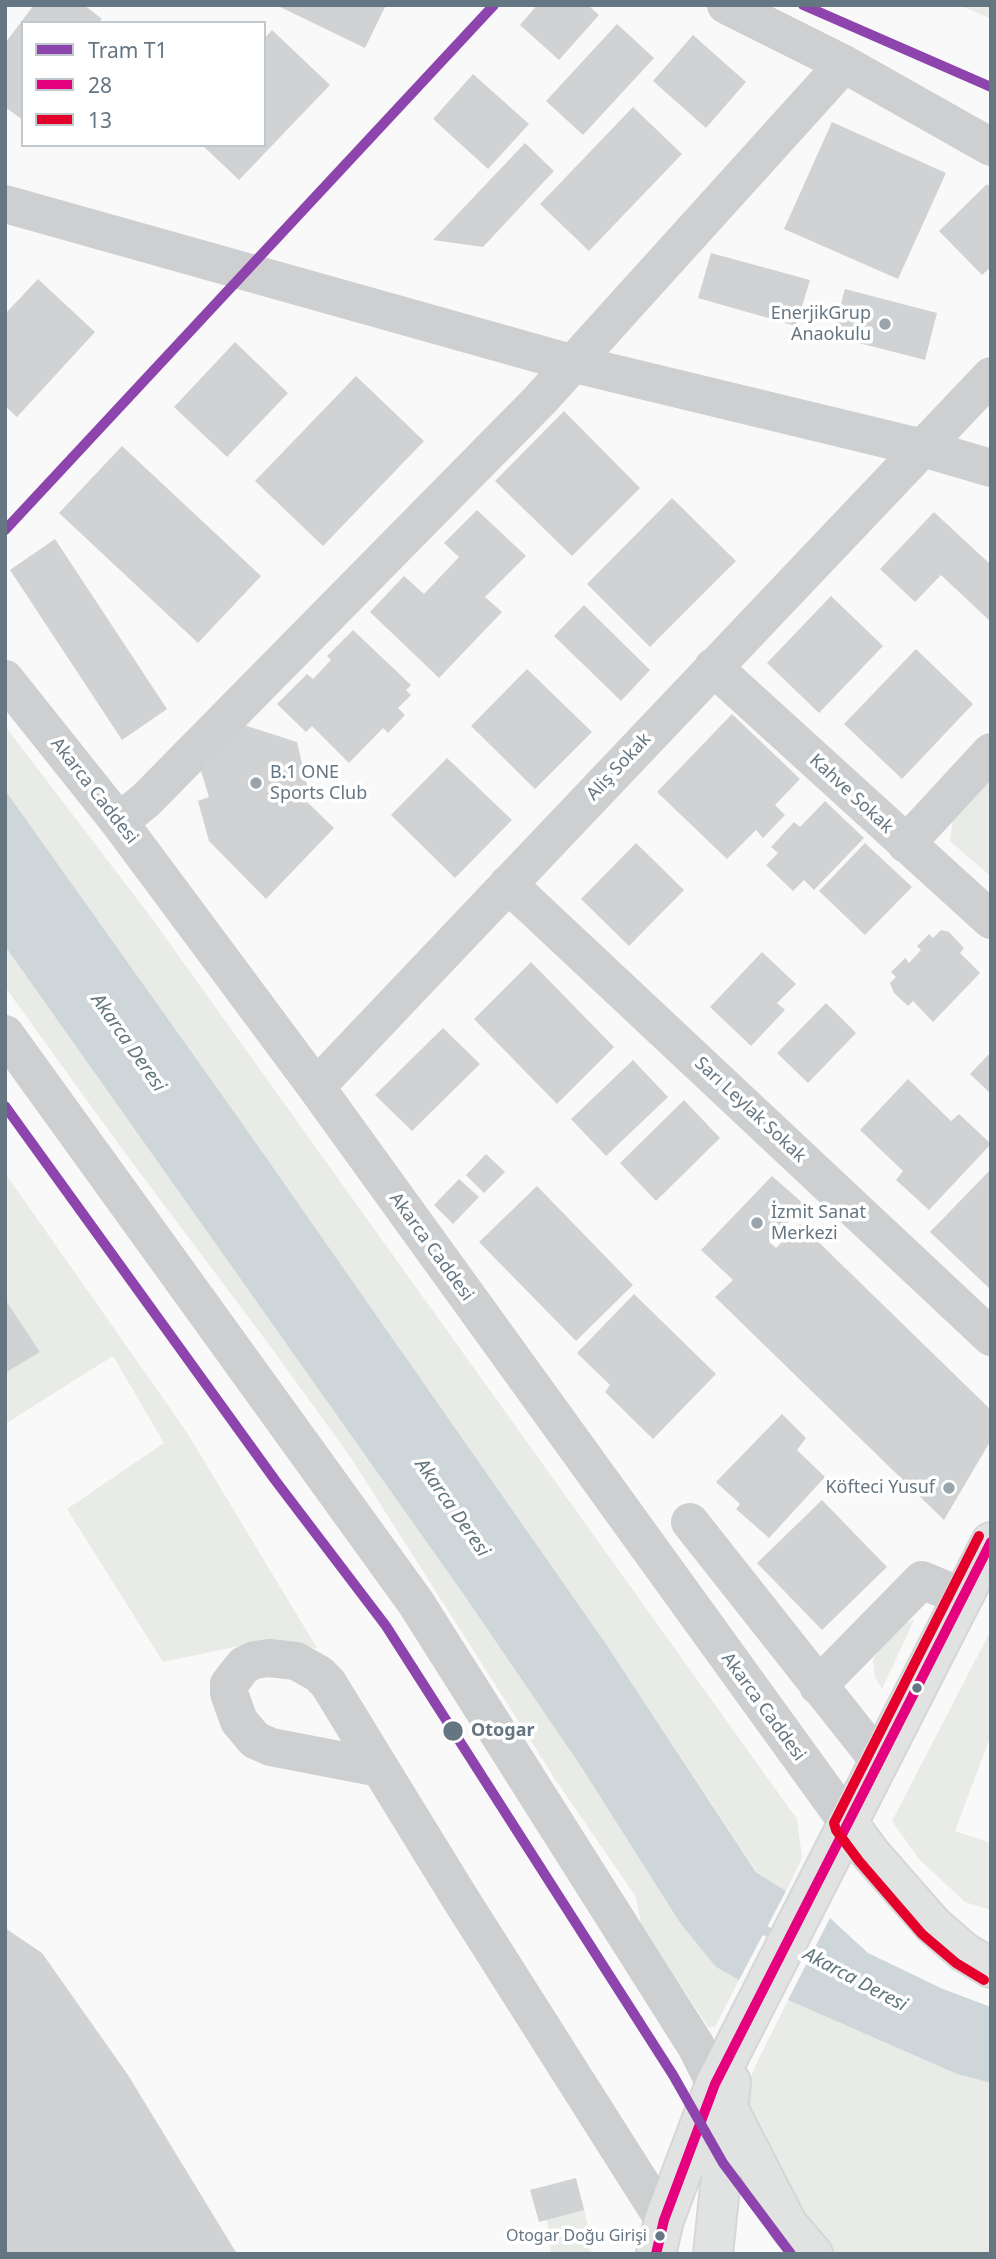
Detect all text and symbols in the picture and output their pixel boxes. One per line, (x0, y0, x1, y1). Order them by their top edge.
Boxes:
legend (21, 21, 266, 147)
text: Tram T1 (88, 36, 167, 64)
text: 28 (88, 71, 112, 99)
text: 13 (88, 106, 112, 134)
place label: EnerjikGrup Anaokulu (771, 303, 871, 346)
marker: EnerjikGrup Anaokulu (877, 316, 893, 332)
street label: Aliş Sokak (582, 729, 656, 805)
street label: Akarca Caddesi (46, 734, 142, 848)
street label: Kahve Sokak (805, 750, 897, 838)
place label: B.1 ONE Sports Club (270, 762, 367, 804)
marker: B.1 ONE Sports Club (248, 775, 264, 791)
water label: Akarca Deresi (86, 990, 170, 1096)
street label: Sarı Leylak Sokak (690, 1053, 810, 1167)
street label: Akarca Caddesi (384, 1189, 478, 1305)
place label: İzmit Sanat Merkezi (771, 1202, 866, 1244)
marker: İzmit Sanat Merkezi (749, 1215, 765, 1231)
water label: Akarca Deresi (410, 1455, 494, 1561)
place label: Köfteci Yusuf (825, 1477, 935, 1499)
marker: Köfteci Yusuf (941, 1480, 957, 1496)
street label: Akarca Caddesi (716, 1649, 810, 1765)
unlabelled marker (910, 1681, 924, 1695)
marker: Otogar (441, 1719, 465, 1743)
place label: Otogar (471, 1720, 535, 1742)
water label: Akarca Deresi (799, 1943, 911, 2017)
place label: Otogar Doğu Girişi (506, 2226, 647, 2246)
marker: Otogar Doğu Girişi (653, 2229, 667, 2243)

